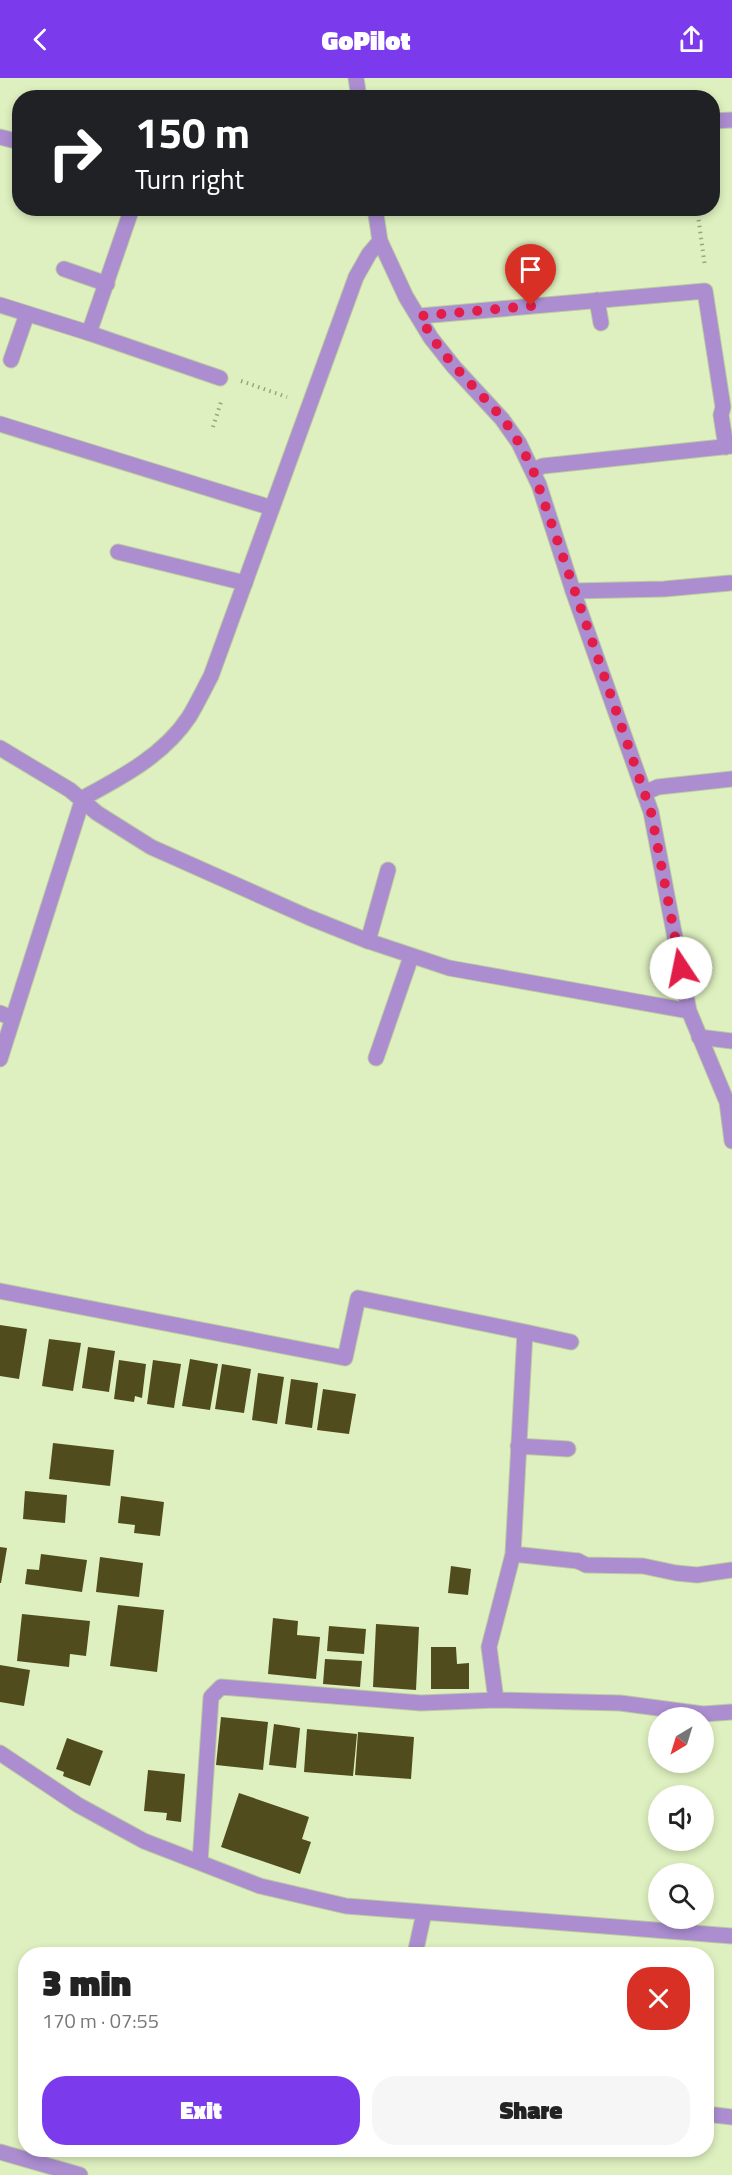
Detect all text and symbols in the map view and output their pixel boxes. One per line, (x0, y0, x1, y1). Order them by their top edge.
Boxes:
text: GoPilot (322, 19, 410, 60)
icon: back (24, 23, 57, 56)
icon: share (675, 23, 708, 56)
text: 150 m (135, 100, 250, 164)
icon: right (36, 114, 114, 192)
text: Turn right (135, 158, 244, 199)
pin (505, 244, 556, 306)
icon: arrive (514, 253, 547, 286)
position arrow (649, 936, 713, 1000)
north arrow (648, 1707, 714, 1773)
map controls (648, 1707, 714, 1929)
button: sound (648, 1785, 714, 1851)
button: search (648, 1863, 714, 1929)
text: 3 min (42, 1955, 131, 2010)
button: close (627, 1967, 690, 2030)
text: 170 m · 07:55 (42, 2005, 159, 2036)
button: Exit (42, 2076, 360, 2145)
button: Share (372, 2076, 690, 2145)

